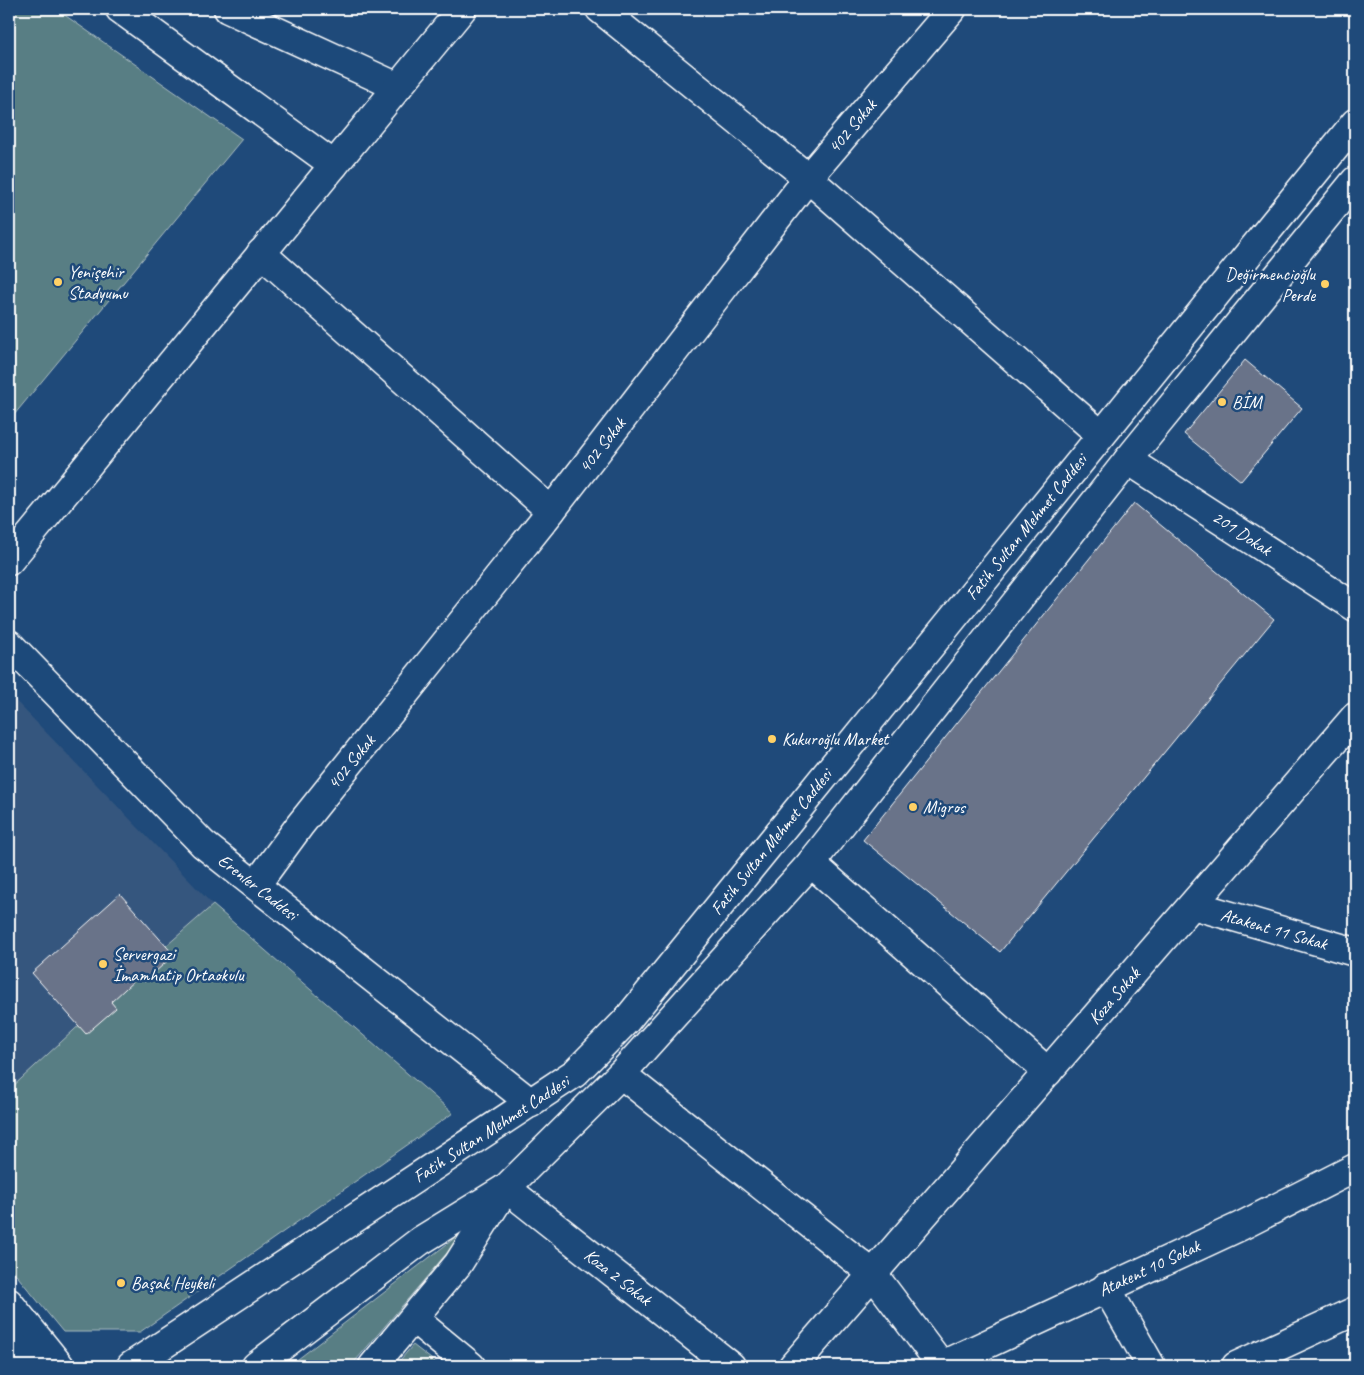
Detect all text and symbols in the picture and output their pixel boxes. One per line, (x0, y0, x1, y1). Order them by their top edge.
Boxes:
street label: 402 Sokak (823, 93, 882, 158)
place label: Yenişehir Stadyumu (68, 261, 129, 304)
place label: Değirmencioğlu Perde (1225, 263, 1316, 306)
marker: Yenişehir Stadyumu (52, 276, 64, 288)
marker: Değirmencioğlu Perde (1319, 278, 1331, 290)
place label: BİM (1232, 391, 1264, 413)
marker: BİM (1216, 396, 1228, 408)
street label: 402 Sokak (574, 412, 631, 477)
street label: Fatih Sultan Mehmet Caddesi (960, 448, 1093, 604)
street label: 201 Dokak (1208, 506, 1277, 561)
place label: Kukuroğlu Market (782, 728, 890, 750)
street label: 402 Sokak (322, 729, 381, 794)
marker: Kukuroğlu Market (766, 733, 778, 745)
street label: Fatih Sultan Mehmet Caddesi (705, 763, 838, 919)
place label: Migros (923, 796, 967, 818)
marker: Migros (907, 801, 919, 813)
street label: Erenler Caddesi (214, 849, 304, 927)
street label: Atakent 11 Sokak (1218, 903, 1331, 955)
place label: Servergazi İmamhatip Ortaokulu (113, 943, 245, 986)
marker: Servergazi İmamhatip Ortaokulu (97, 958, 109, 970)
street label: Koza Sokak (1083, 962, 1145, 1029)
street label: Fatih Sultan Mehmet Caddesi (409, 1069, 575, 1188)
street label: Atakent 10 Sokak (1095, 1234, 1205, 1301)
street label: Koza 2 Sokak (580, 1244, 657, 1311)
place label: Başak Heykeli (131, 1272, 217, 1294)
marker: Başak Heykeli (115, 1277, 127, 1289)

